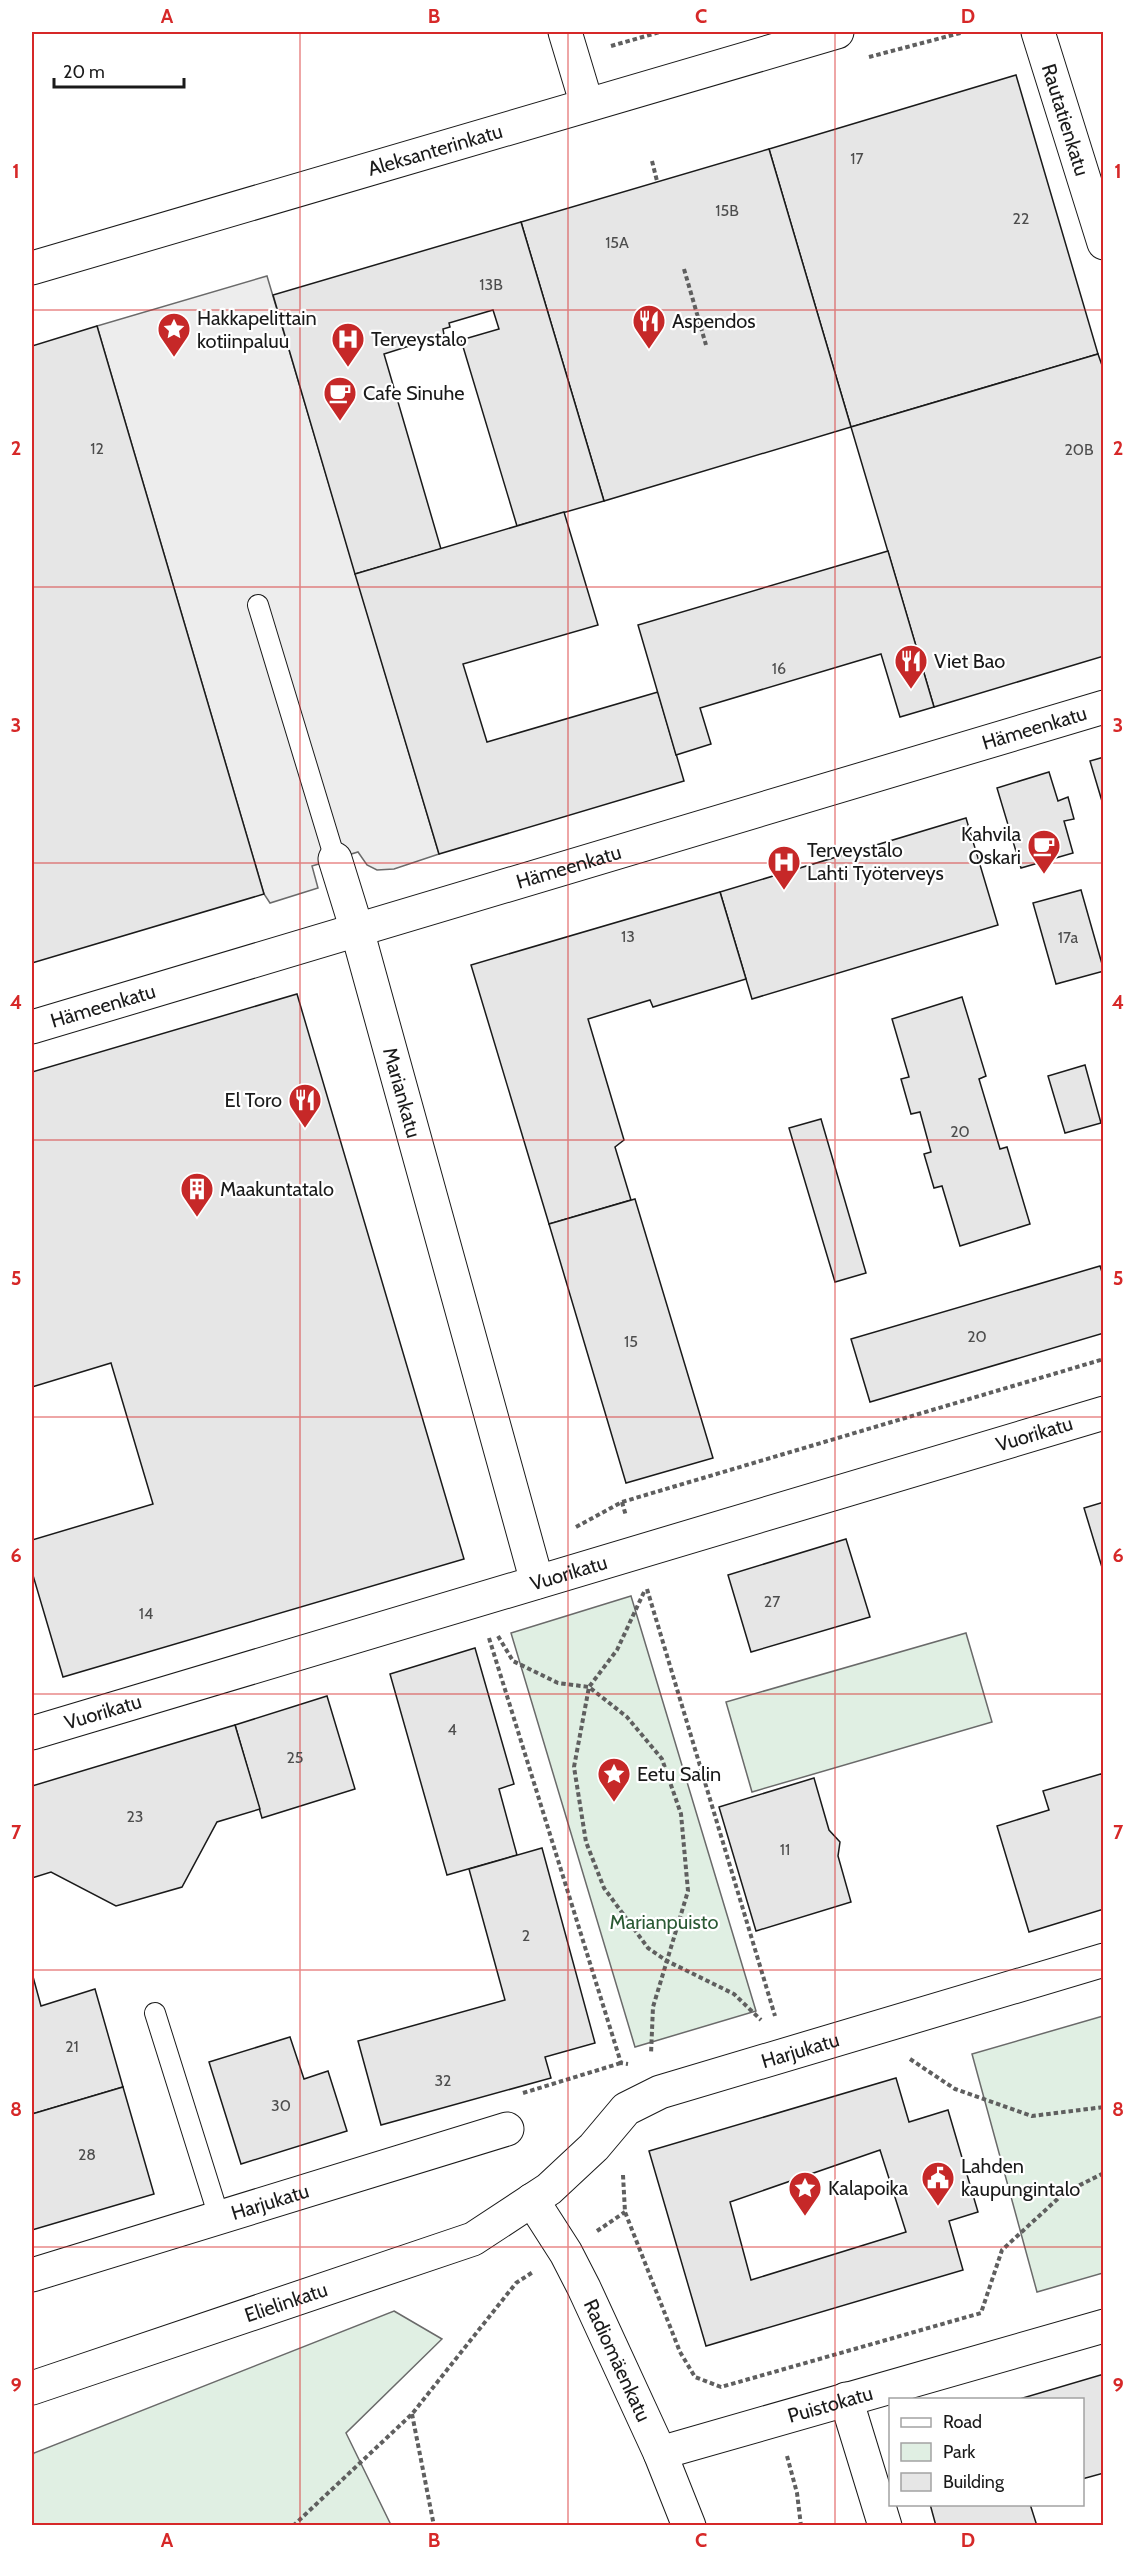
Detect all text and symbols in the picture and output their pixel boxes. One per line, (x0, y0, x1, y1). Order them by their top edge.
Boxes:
text: A (161, 4, 174, 28)
text: B (428, 4, 440, 28)
text: C (695, 4, 707, 28)
text: D (961, 4, 975, 28)
scale bar (54, 51, 184, 89)
text: 20 m (63, 61, 105, 83)
street label: Rautatienkatu (1037, 61, 1094, 179)
street label: Aleksanterinkatu (365, 119, 505, 181)
house number: 17 (850, 149, 864, 168)
text: 1 (12, 159, 20, 183)
text: 1 (1114, 159, 1122, 183)
house number: 15B (715, 201, 739, 220)
house number: 22 (1013, 209, 1029, 228)
house number: 15A (605, 233, 629, 252)
house number: 13B (479, 275, 503, 294)
restaurant icon: Aspendos (631, 303, 667, 350)
place label: Hakkapelittain kotiinpaluu (197, 306, 317, 353)
place label: Aspendos (672, 309, 756, 333)
place icon: Hakkapelittain kotiinpaluu (156, 311, 192, 358)
hospital icon: Terveystalo (330, 321, 366, 368)
place label: Terveystalo (371, 327, 467, 351)
cafe icon: Cafe Sinuhe (322, 375, 358, 422)
place label: Cafe Sinuhe (363, 381, 465, 405)
text: 2 (11, 436, 21, 460)
text: 2 (1113, 436, 1123, 460)
house number: 12 (90, 439, 104, 458)
house number: 20B (1064, 440, 1094, 459)
restaurant icon: Viet Bao (893, 643, 929, 690)
place label: Viet Bao (934, 649, 1005, 673)
house number: 16 (772, 659, 786, 678)
street label: Hämeenkatu (979, 701, 1090, 755)
text: 3 (11, 713, 21, 737)
text: 3 (1113, 713, 1123, 737)
place label: Kahvila Oskari (961, 822, 1021, 869)
cafe icon: Kahvila Oskari (1026, 828, 1062, 875)
place label: Terveystalo Lahti Työterveys (807, 838, 944, 885)
street label: Hämeenkatu (513, 840, 624, 894)
hospital icon: Terveystalo Lahti Työterveys (766, 844, 802, 891)
house number: 13 (621, 927, 635, 946)
house number: 17a (1058, 928, 1079, 947)
street label: Hämeenkatu (48, 979, 158, 1033)
text: 4 (10, 990, 22, 1014)
text: 4 (1112, 990, 1124, 1014)
street label: Mariankatu (378, 1045, 426, 1140)
restaurant icon: El Toro (287, 1082, 323, 1129)
place label: El Toro (225, 1088, 282, 1112)
house number: 20 (950, 1122, 970, 1141)
building icon: Maakuntatalo (179, 1171, 215, 1218)
place label: Maakuntatalo (220, 1177, 334, 1201)
text: 5 (11, 1266, 21, 1290)
text: 5 (1113, 1266, 1123, 1290)
house number: 20 (967, 1327, 987, 1346)
house number: 15 (624, 1332, 638, 1351)
street label: Vuorikatu (993, 1411, 1076, 1457)
text: 6 (10, 1543, 22, 1567)
text: 6 (1112, 1543, 1124, 1567)
street label: Vuorikatu (527, 1550, 610, 1596)
house number: 27 (764, 1592, 780, 1611)
house number: 14 (139, 1604, 153, 1623)
street label: Vuorikatu (62, 1689, 144, 1735)
house number: 4 (447, 1720, 457, 1739)
house number: 25 (286, 1748, 304, 1767)
place icon: Eetu Salin (596, 1756, 632, 1803)
place label: Eetu Salin (637, 1762, 721, 1786)
house number: 23 (126, 1807, 144, 1826)
text: 7 (11, 1820, 22, 1844)
text: 7 (1113, 1820, 1124, 1844)
house number: 11 (780, 1840, 790, 1859)
park label: Marianpuisto (610, 1910, 718, 1934)
house number: 2 (522, 1926, 530, 1945)
street label: Harjukatu (758, 2027, 842, 2073)
house number: 21 (65, 2037, 79, 2056)
house number: 32 (434, 2071, 452, 2090)
house number: 30 (271, 2096, 291, 2115)
text: 8 (10, 2097, 22, 2121)
text: 8 (1112, 2097, 1124, 2121)
house number: 28 (78, 2145, 96, 2164)
place label: Lahden kaupungintalo (961, 2154, 1080, 2201)
public building icon: Lahden kaupungintalo (920, 2160, 956, 2207)
place icon: Kalapoika (787, 2170, 823, 2217)
place label: Kalapoika (828, 2176, 908, 2200)
street label: Harjukatu (228, 2179, 312, 2225)
street label: Elielinkatu (241, 2277, 330, 2327)
street label: Radiomäenkatu (579, 2295, 656, 2425)
text: 9 (10, 2373, 22, 2397)
text: 9 (1112, 2373, 1124, 2397)
street label: Puistokatu (785, 2381, 876, 2428)
legend (889, 2398, 1084, 2506)
text: Road (943, 2411, 982, 2433)
text: Park (943, 2441, 976, 2463)
text: Building (943, 2471, 1005, 2493)
text: A (161, 2528, 174, 2552)
text: B (428, 2528, 440, 2552)
text: C (695, 2528, 707, 2552)
text: D (961, 2528, 975, 2552)

